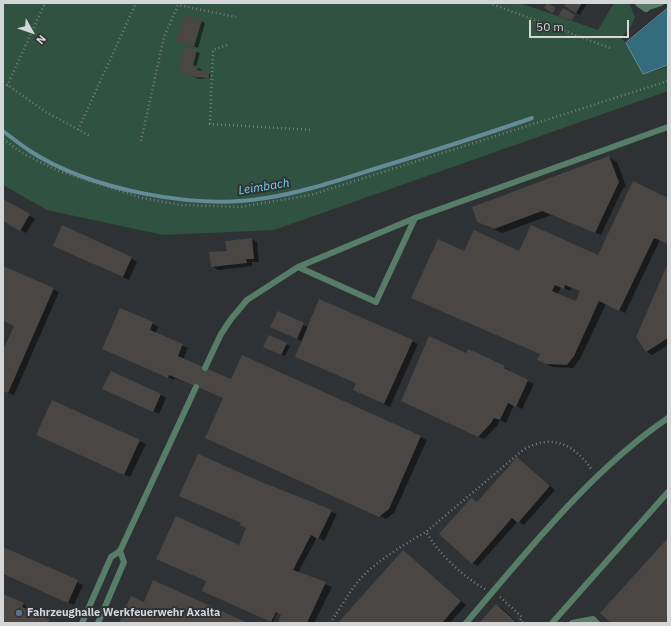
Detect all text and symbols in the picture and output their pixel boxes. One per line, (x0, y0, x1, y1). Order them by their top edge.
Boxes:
north arrow (12, 12, 52, 52)
scale bar (531, 12, 631, 38)
text: 50 m (536, 19, 564, 34)
text: N (33, 32, 49, 47)
water label: Leimbach (237, 176, 291, 198)
place label: Fahrzeughalle Werkfeuerwehr Axalta (27, 606, 220, 620)
marker: Fahrzeughalle Werkfeuerwehr Axalta (14, 608, 24, 618)

